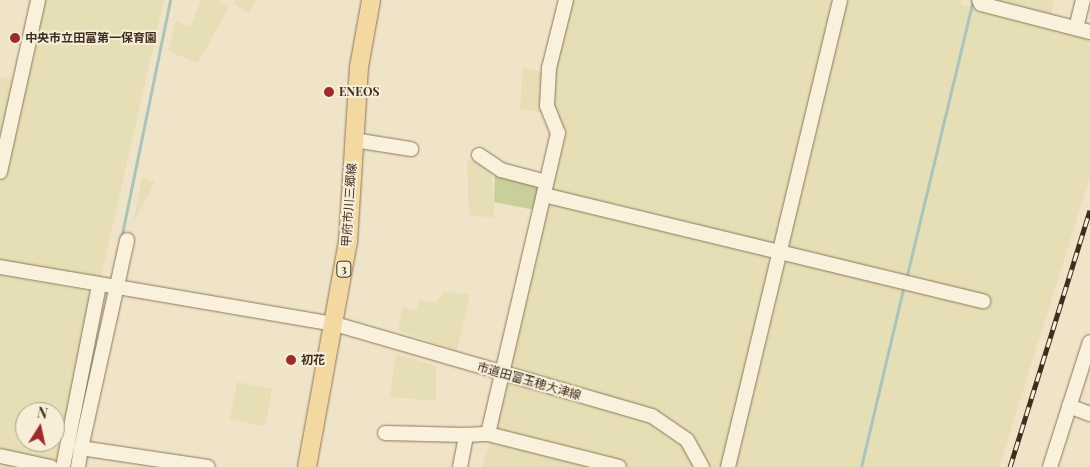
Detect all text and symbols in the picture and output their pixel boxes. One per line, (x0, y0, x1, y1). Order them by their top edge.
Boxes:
place label: 中央市立田富第一保育園 (25, 31, 157, 45)
marker: 中央市立田富第一保育園 (9, 32, 21, 44)
place label: ENEOS (339, 85, 379, 99)
marker: ENEOS (323, 86, 335, 98)
street label: 甲府市川三郷線 (339, 163, 359, 247)
road number: 3 (335, 260, 353, 278)
place label: 初花 (301, 353, 325, 367)
marker: 初花 (285, 354, 297, 366)
street label: 市道田富玉穂大津線 (475, 359, 583, 403)
north arrow (15, 402, 65, 452)
text: N (36, 402, 49, 423)

